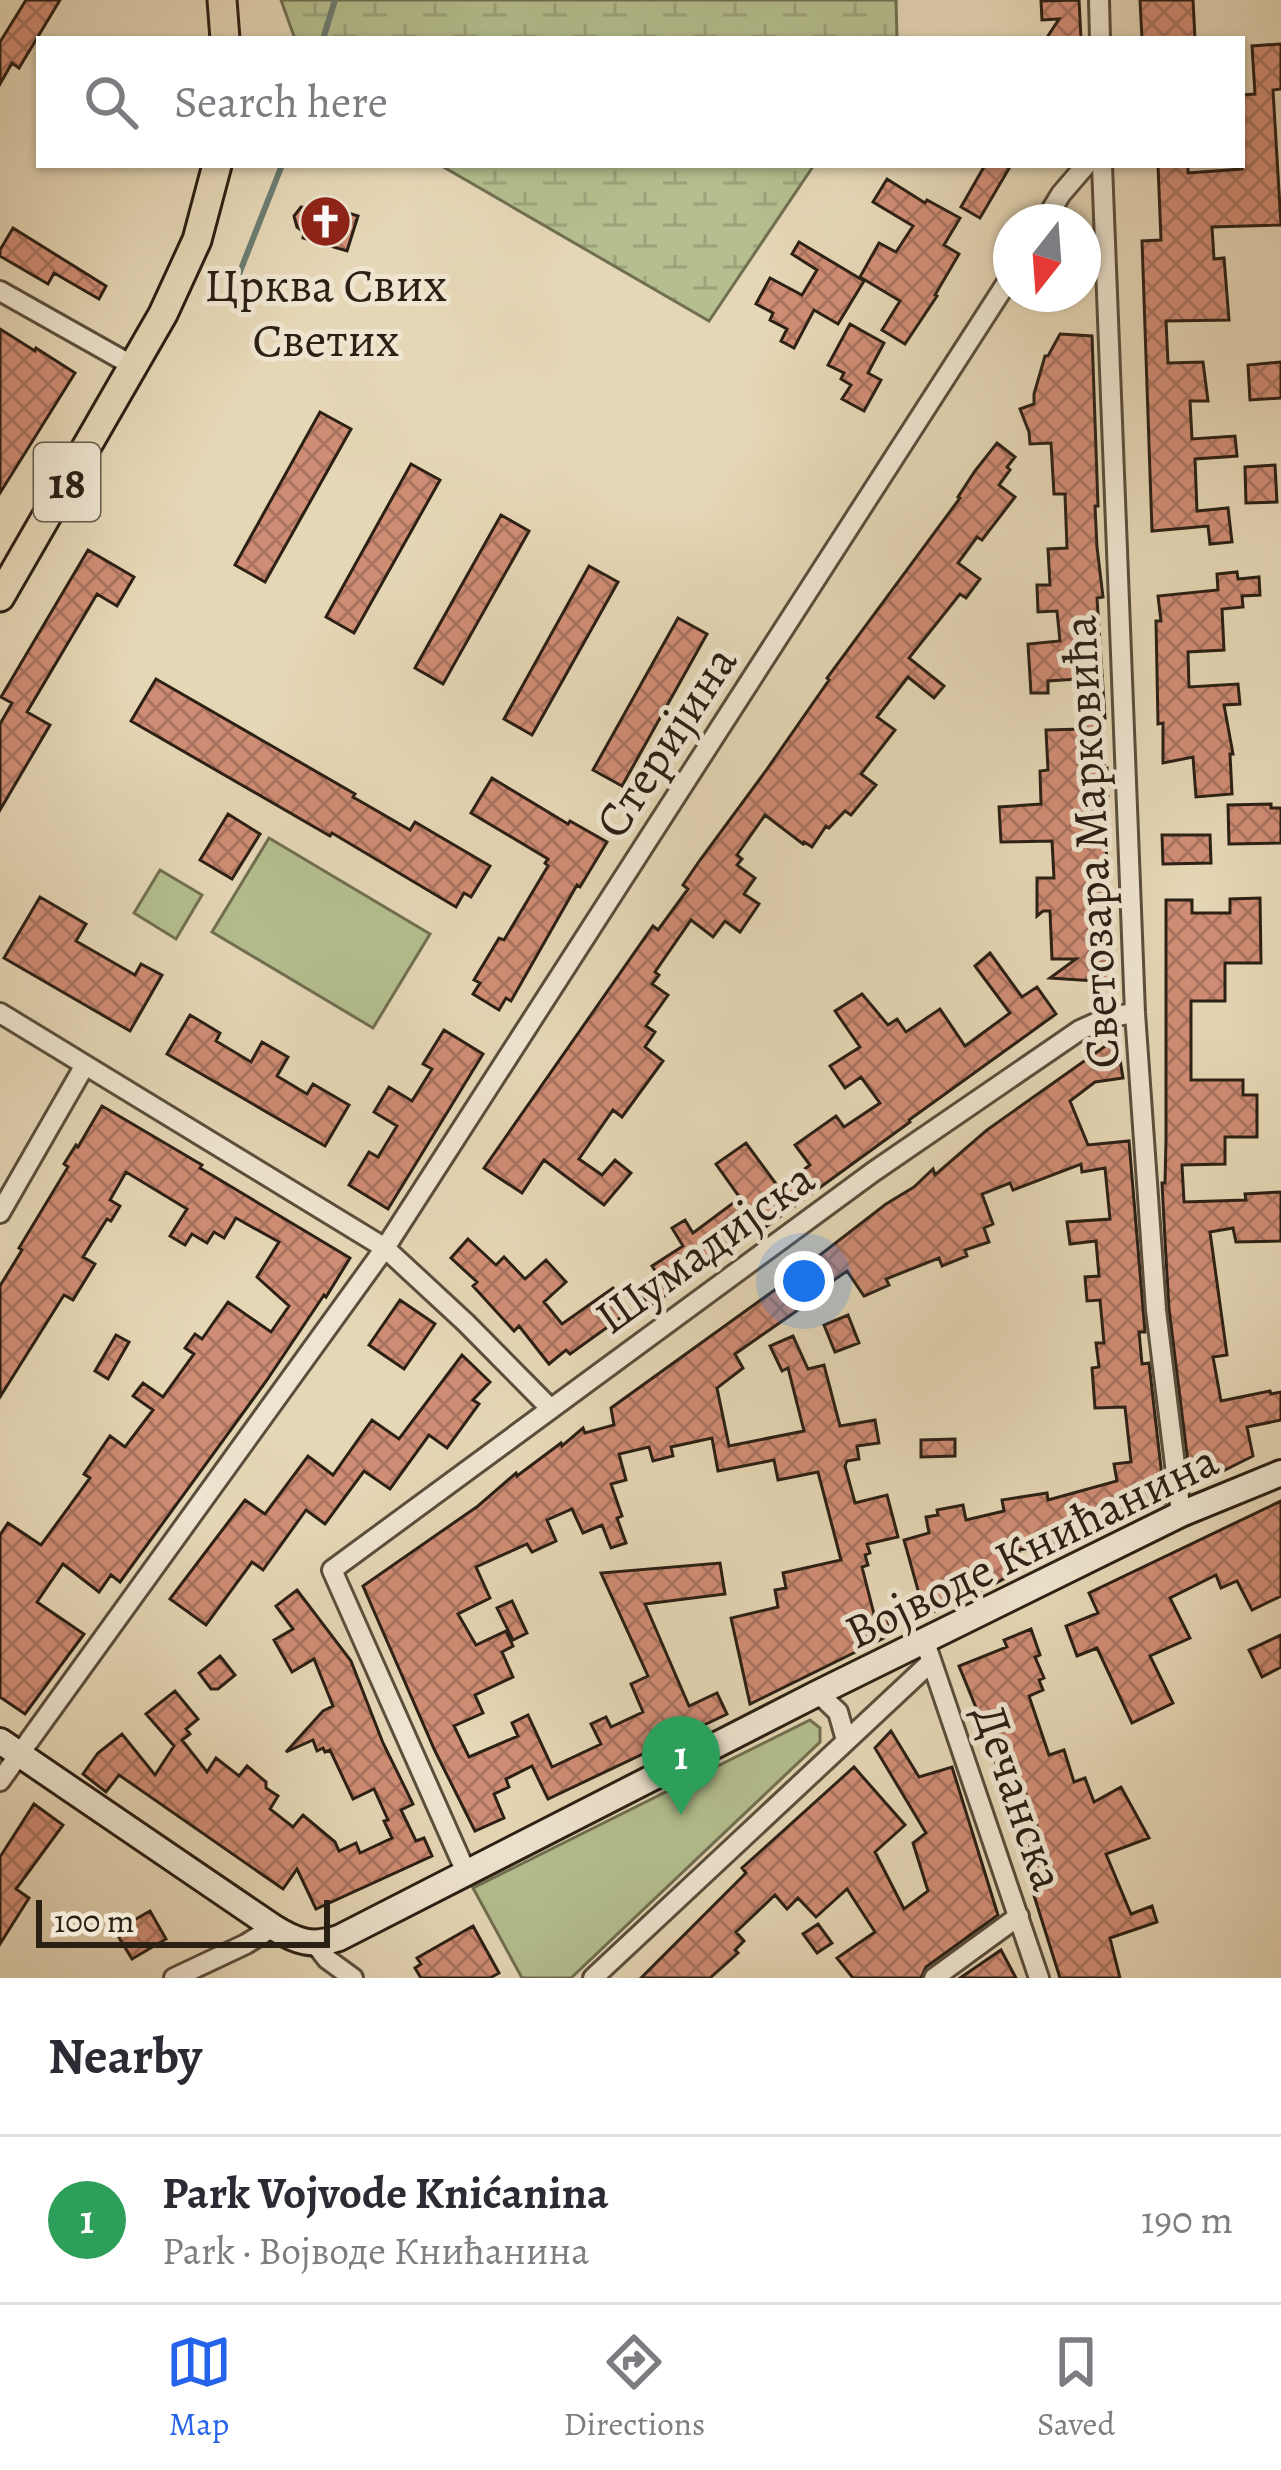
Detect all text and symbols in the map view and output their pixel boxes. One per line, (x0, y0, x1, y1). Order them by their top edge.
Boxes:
search box (36, 36, 1245, 168)
icon: search (78, 69, 144, 135)
text: Search here (174, 71, 388, 133)
church icon: Црква Свих Светих (298, 193, 354, 249)
north arrow (993, 204, 1101, 312)
place label: Црква Свих Светих (205, 252, 447, 373)
road number: 18 (34, 443, 100, 521)
street label: Светозара Марковића (1046, 614, 1136, 1070)
street label: Стеријина (579, 633, 753, 850)
street label: Шумадијска (582, 1146, 828, 1350)
your location (774, 1251, 834, 1311)
street label: Војводе Книћанина (834, 1427, 1229, 1665)
street label: Дечанска (957, 1696, 1082, 1899)
pin: 1 (642, 1716, 720, 1815)
scale bar (36, 1894, 330, 1947)
text: 100 m (54, 1898, 134, 1943)
text: Nearby (48, 2021, 202, 2091)
text: Park Vojvode Knićanina (162, 2162, 609, 2224)
text: 1 (80, 2193, 94, 2246)
text: 190 m (1141, 2193, 1233, 2246)
text: Park · Војводе Книћанина (162, 2224, 589, 2277)
tab: Map (166, 2329, 232, 2446)
tab: Directions (564, 2329, 705, 2446)
tab: Saved (1037, 2329, 1115, 2446)

